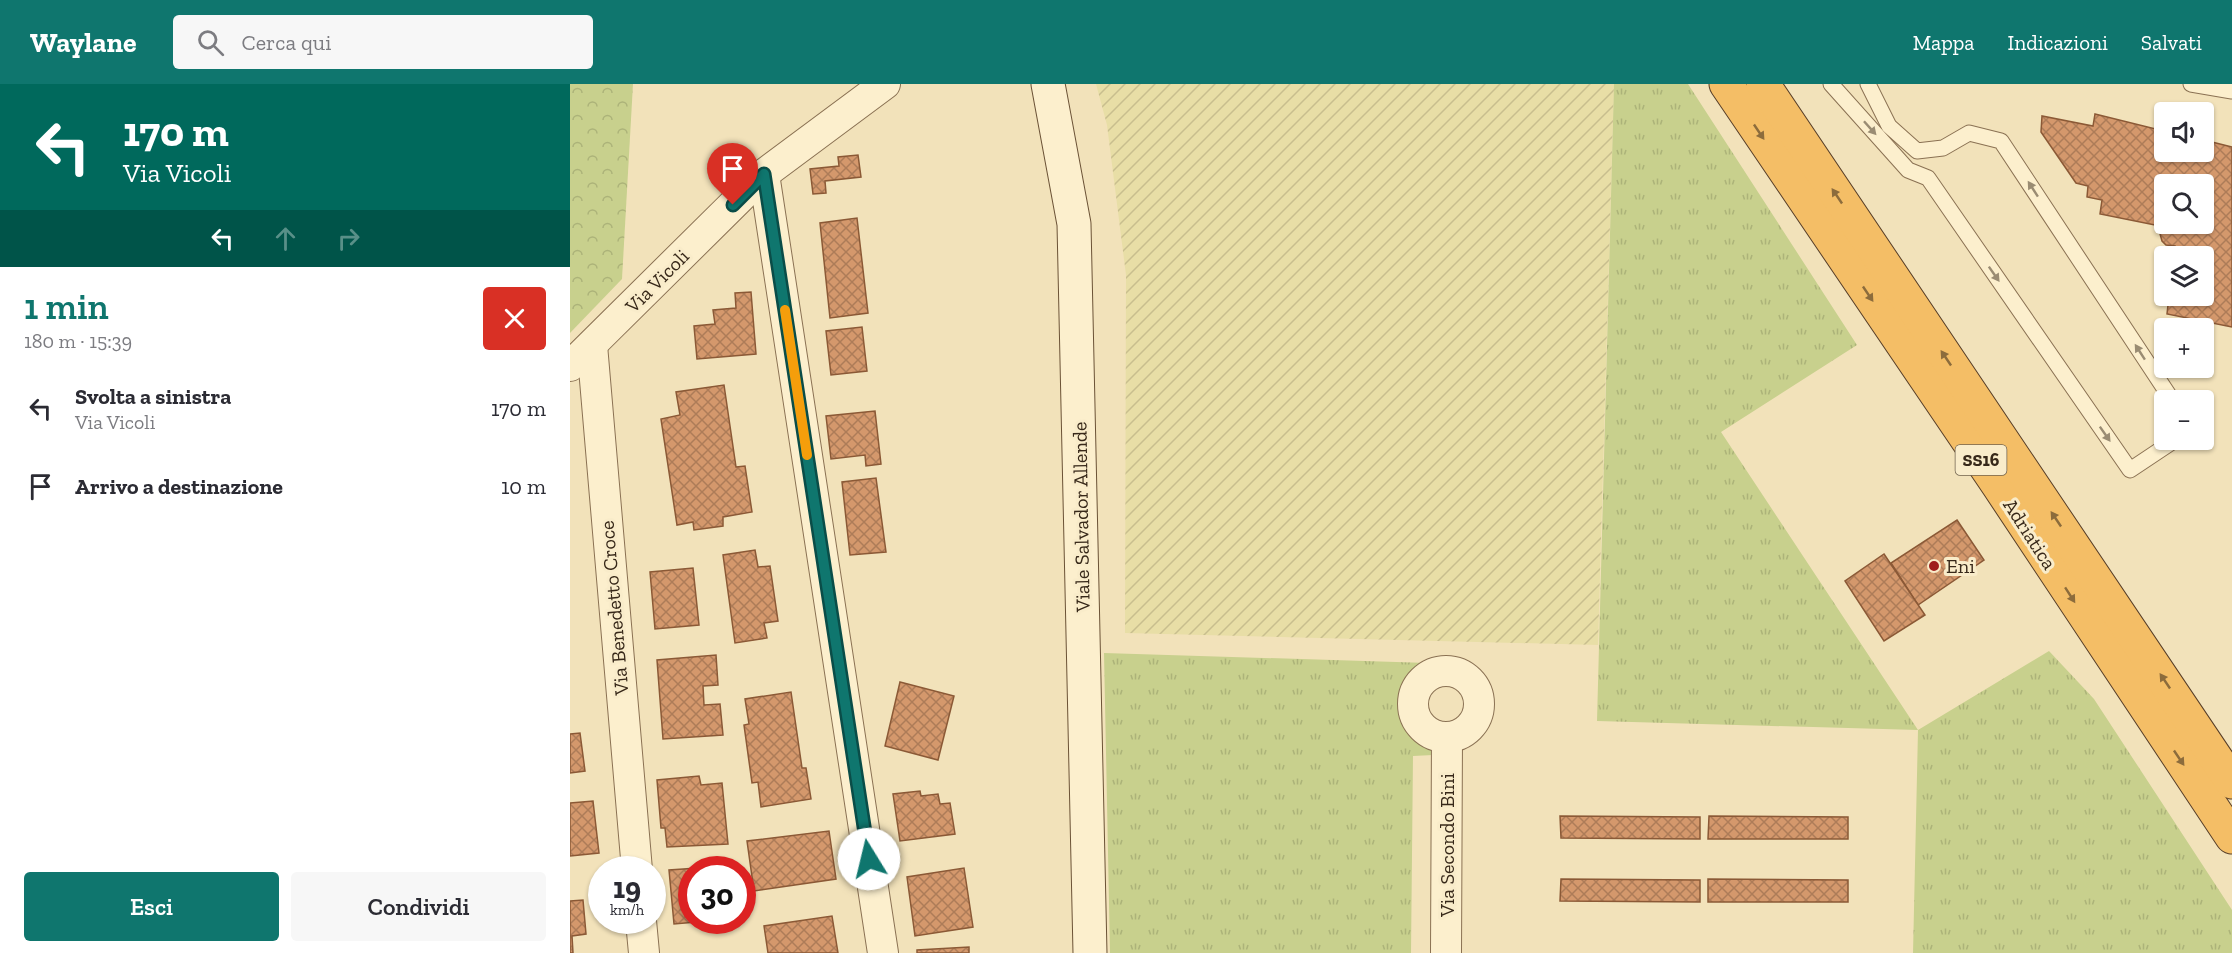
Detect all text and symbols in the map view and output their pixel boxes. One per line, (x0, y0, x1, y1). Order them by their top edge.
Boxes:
search box (173, 15, 593, 69)
text: Waylane (30, 26, 137, 59)
icon: search (194, 26, 227, 59)
text: Cerca qui (242, 29, 331, 56)
text: Mappa (1913, 30, 1974, 55)
text: Indicazioni (2007, 30, 2108, 55)
text: Salvati (2141, 30, 2202, 55)
map controls (2154, 102, 2214, 450)
button: sound (2154, 102, 2214, 162)
text: 170 m (123, 106, 229, 157)
icon: left (24, 108, 102, 186)
one-way arrow (1863, 120, 1877, 135)
one-way arrow (1753, 124, 1765, 140)
pin (707, 143, 758, 205)
icon: arrive (716, 152, 749, 185)
text: Via Vicoli (123, 157, 231, 189)
button: search (2154, 174, 2214, 234)
one-way arrow (2027, 181, 2038, 197)
one-way arrow (1832, 188, 1843, 204)
icon: left (206, 222, 239, 255)
icon: ahead (269, 222, 302, 255)
icon: right (332, 222, 365, 255)
street label: Via Vicoli (619, 244, 694, 319)
button: layers (2154, 246, 2214, 306)
one-way arrow (1988, 266, 2000, 282)
text: 1 min (24, 285, 109, 328)
one-way arrow (1862, 286, 1873, 302)
button: close (483, 287, 546, 350)
button: + (2154, 318, 2214, 378)
text: 180 m · 15:39 (24, 329, 132, 353)
one-way arrow (2134, 344, 2146, 360)
one-way arrow (1941, 349, 1952, 366)
text: Svolta a sinistra (75, 383, 231, 410)
button: − (2154, 390, 2214, 450)
icon: left (24, 392, 57, 425)
text: 170 m (491, 395, 546, 422)
text: Via Vicoli (75, 410, 155, 434)
street label: Viale Salvador Allende (1067, 422, 1095, 613)
one-way arrow (2099, 426, 2111, 442)
road number: SS16 (1956, 445, 2006, 475)
icon: arrive (24, 470, 57, 503)
text: Arrivo a destinazione (75, 473, 283, 500)
text: 10 m (501, 473, 546, 500)
street label: Adriatica (1998, 494, 2062, 574)
one-way arrow (2050, 512, 2062, 528)
street label: Via Benedetto Croce (594, 520, 634, 697)
place label: Eni (1946, 554, 1975, 578)
marker: Eni (1927, 559, 1941, 573)
one-way arrow (2065, 587, 2076, 604)
one-way arrow (2159, 673, 2170, 689)
one-way arrow (2173, 749, 2184, 766)
street label: Via Secondo Bini (1435, 773, 1459, 918)
position arrow (837, 827, 901, 891)
speed limit sign: 30 (678, 856, 756, 934)
text: 19 (613, 870, 641, 906)
button: Esci (24, 872, 279, 941)
button: Condividi (291, 872, 546, 941)
text: km/h (610, 901, 644, 919)

